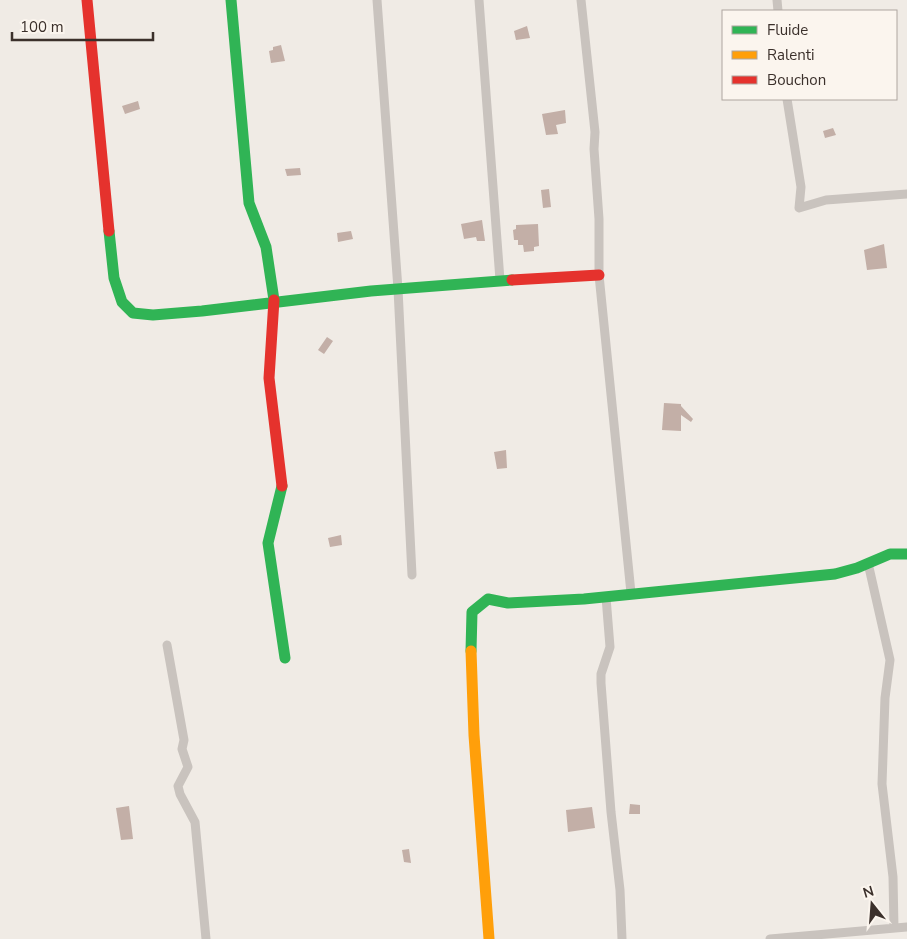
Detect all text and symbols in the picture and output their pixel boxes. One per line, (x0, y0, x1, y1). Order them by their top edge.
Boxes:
scale bar (12, 10, 154, 42)
legend (722, 10, 897, 100)
text: 100 m (20, 17, 64, 37)
text: Fluide (767, 20, 808, 40)
text: Ralenti (767, 45, 815, 65)
text: Bouchon (767, 70, 826, 90)
north arrow (847, 879, 897, 929)
text: N (861, 881, 876, 903)

